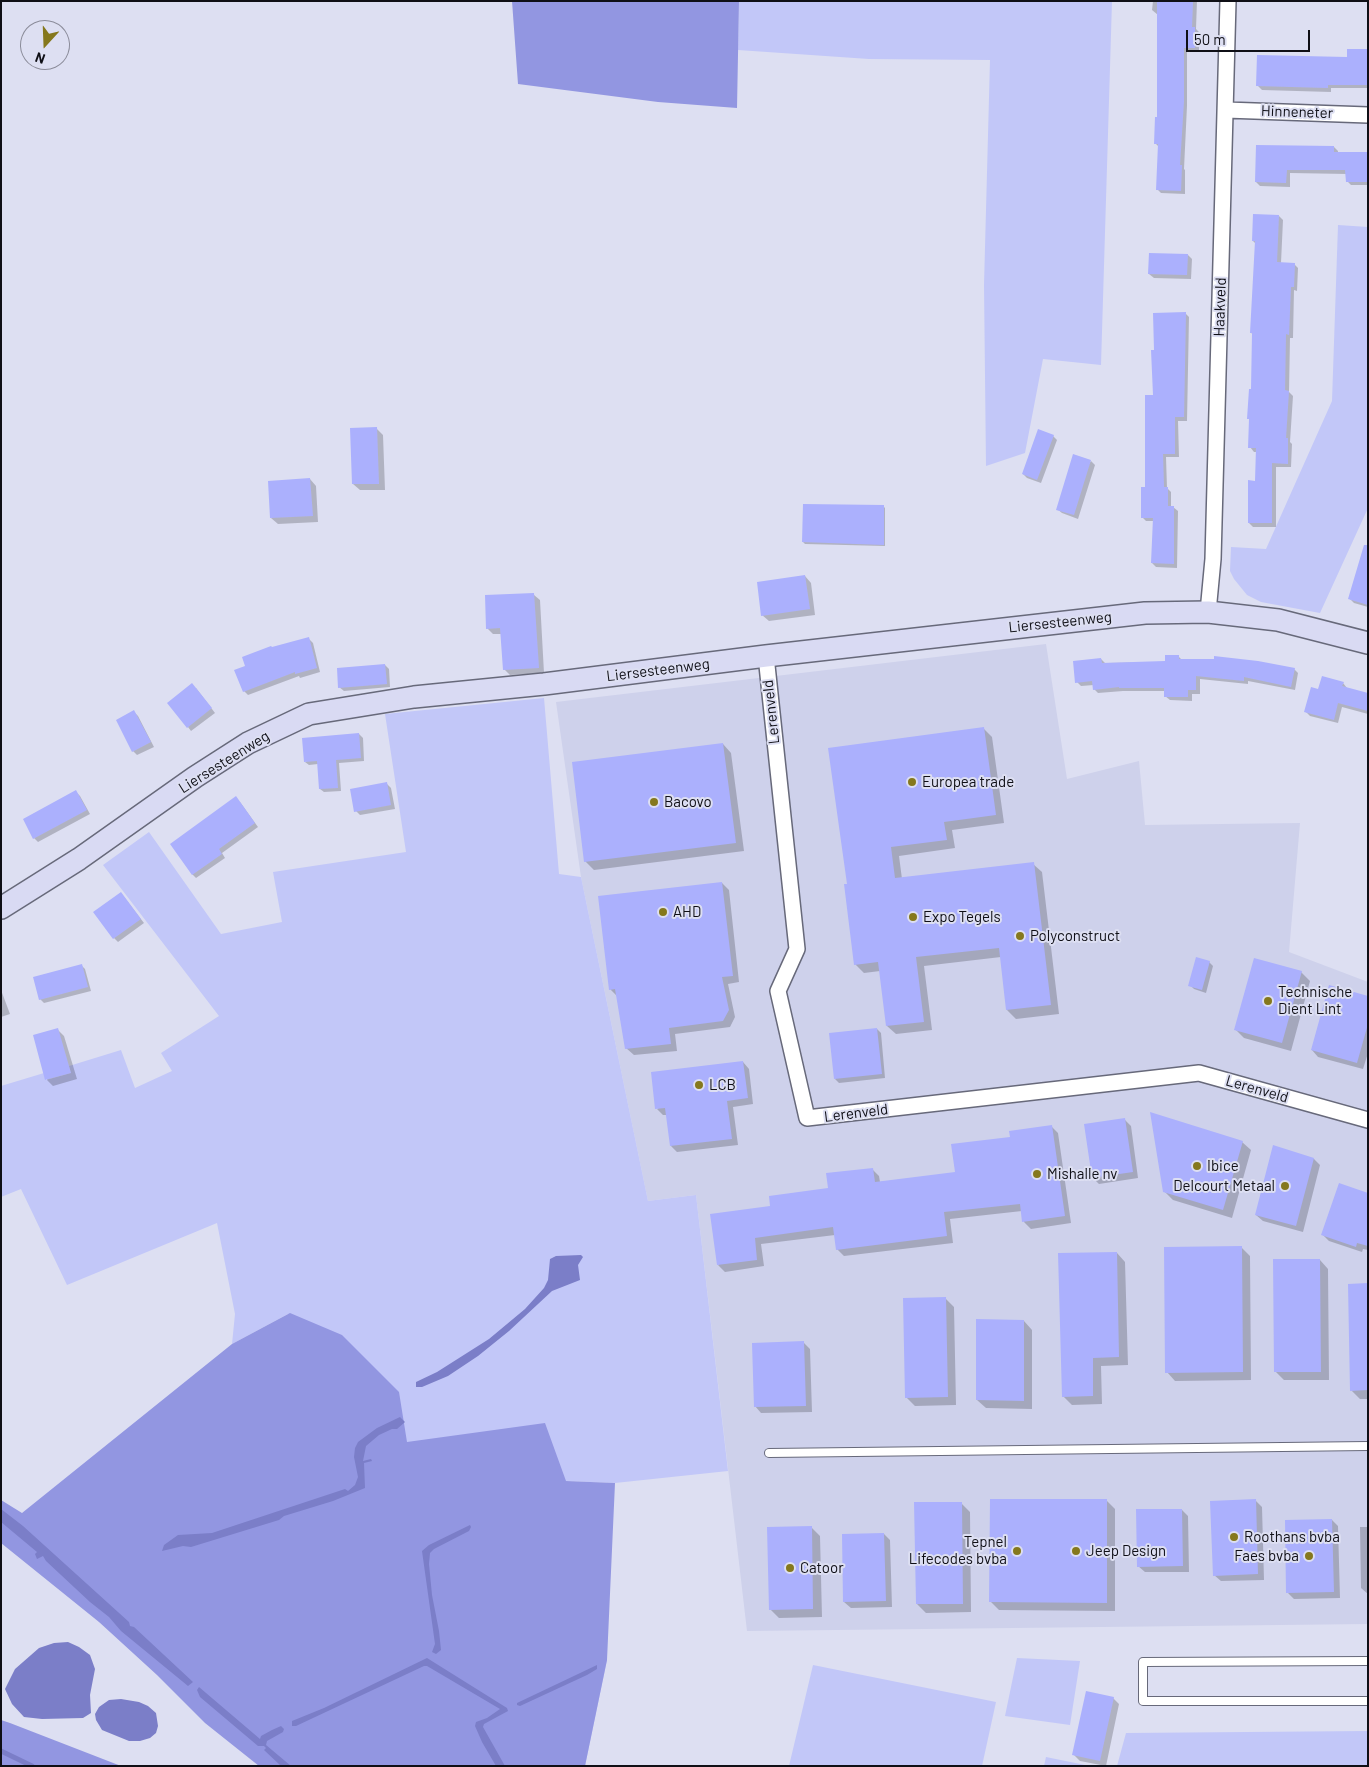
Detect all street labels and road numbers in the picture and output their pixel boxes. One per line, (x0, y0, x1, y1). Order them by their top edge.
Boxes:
street label: Hinneneter (1261, 102, 1333, 122)
street label: Haakveld (1210, 277, 1230, 337)
street label: Liersesteenweg (1007, 608, 1113, 636)
street label: Liersesteenweg (605, 655, 711, 685)
street label: Lerenveld (759, 679, 783, 745)
street label: Liersesteenweg (175, 727, 273, 797)
street label: Lerenveld (1224, 1071, 1290, 1107)
street label: Lerenveld (823, 1100, 889, 1126)

